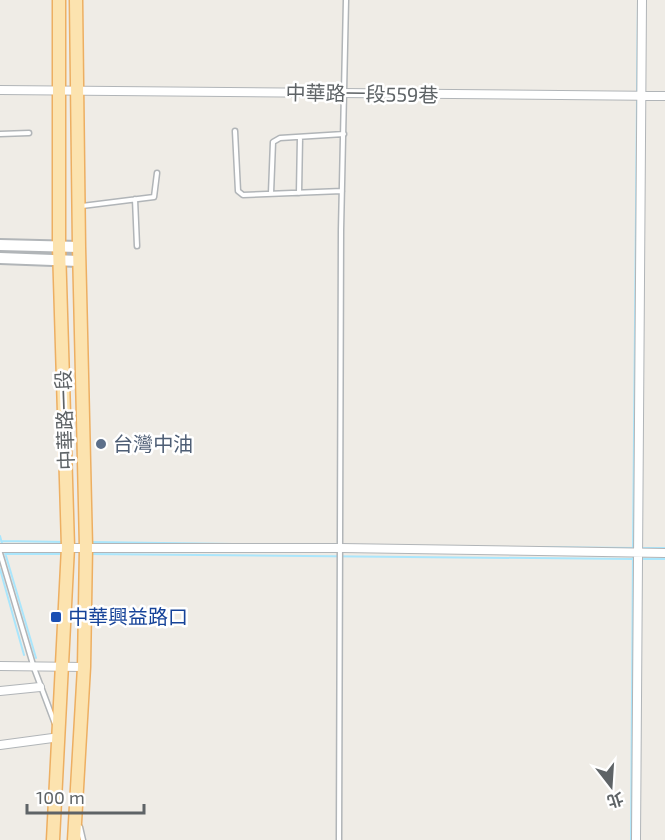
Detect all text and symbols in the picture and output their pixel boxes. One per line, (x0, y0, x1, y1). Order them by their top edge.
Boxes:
street label: 中華路一段559巷 (285, 80, 439, 106)
street label: 中華路一段 (50, 370, 78, 470)
place label: 台灣中油 (113, 431, 193, 455)
marker: 台灣中油 (94, 437, 108, 451)
place label: 中華興益路口 (68, 604, 188, 628)
marker: 中華興益路口 (49, 610, 63, 624)
north arrow (581, 756, 641, 816)
scale bar (27, 777, 144, 815)
text: 100 m (36, 786, 85, 808)
text: 北 (605, 789, 626, 812)

